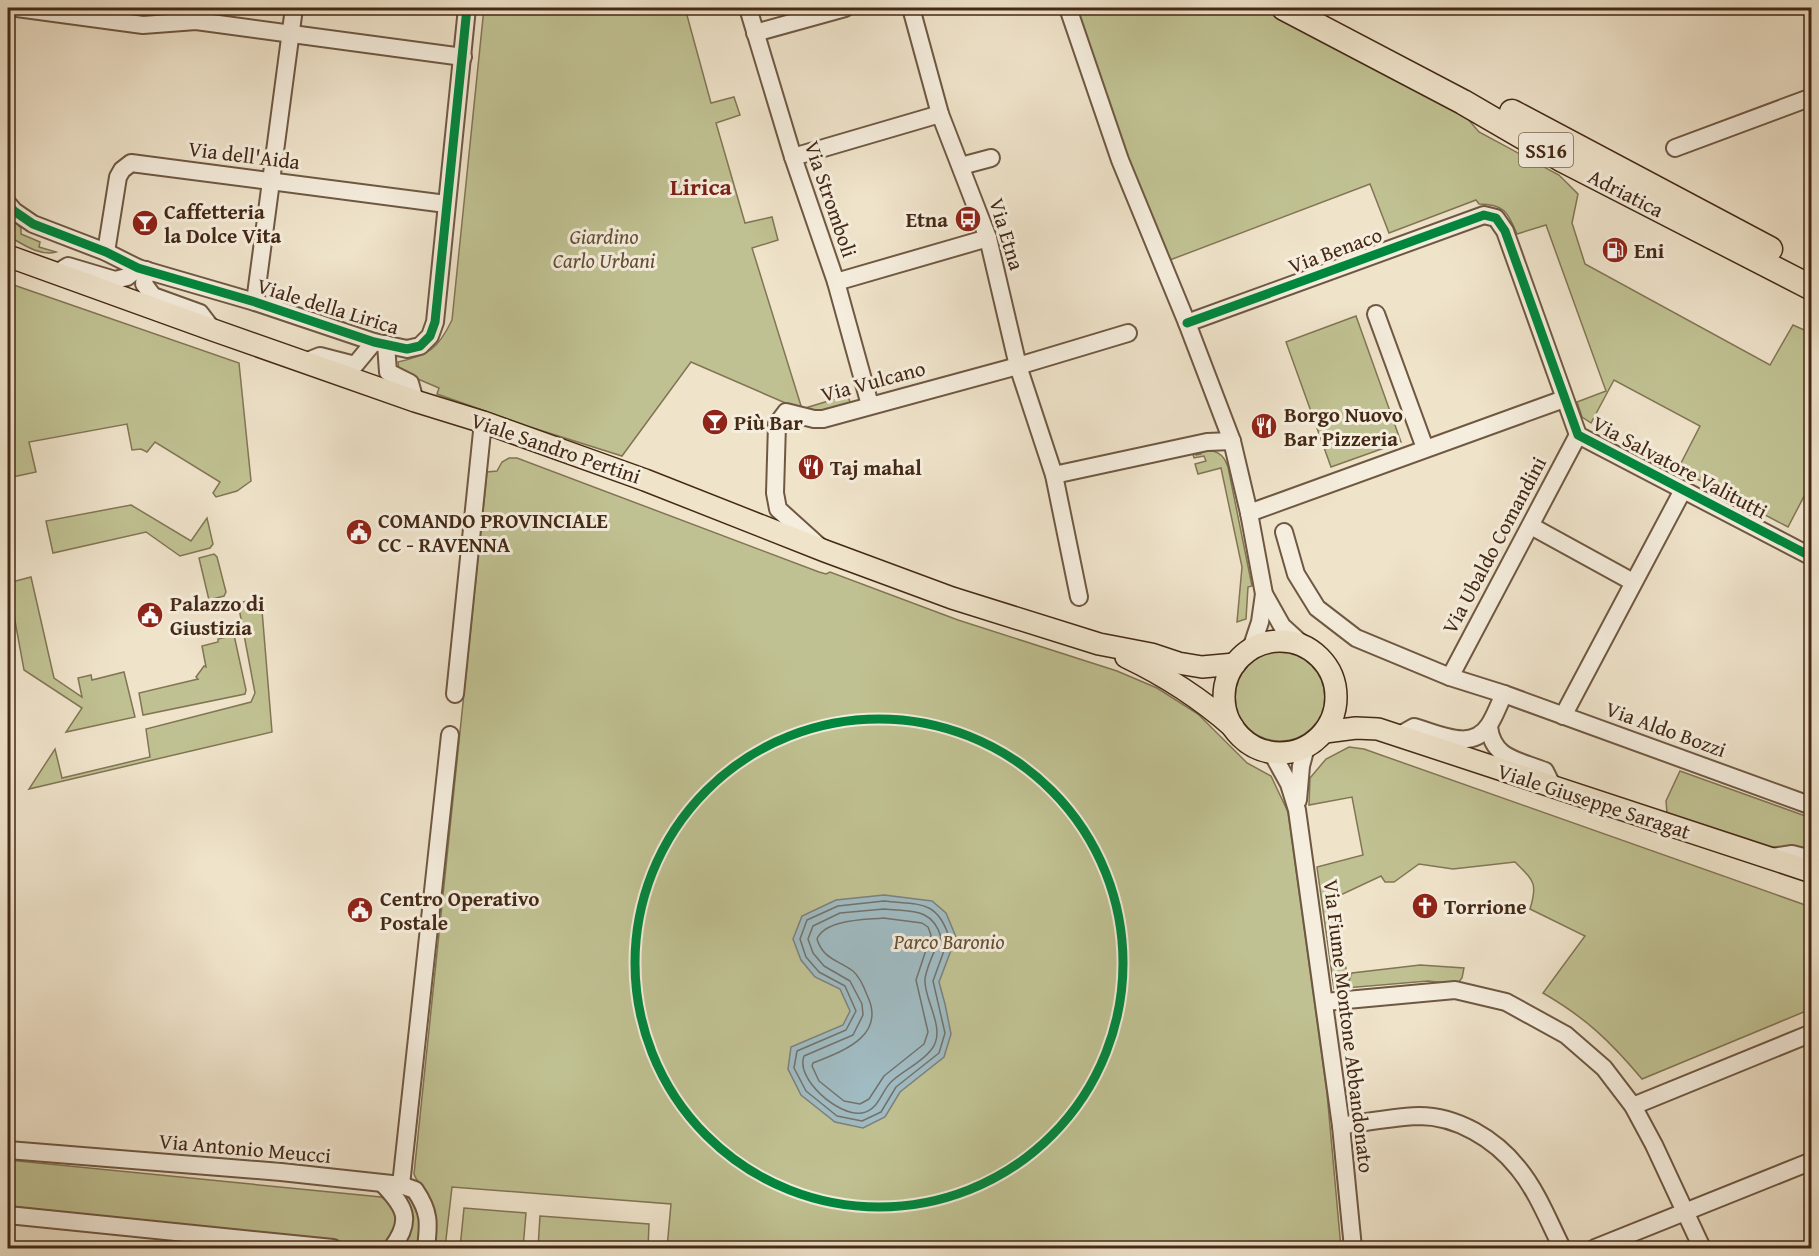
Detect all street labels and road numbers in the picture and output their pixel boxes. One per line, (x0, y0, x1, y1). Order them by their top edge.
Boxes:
street label: Via dell'Aida (186, 133, 302, 177)
road number: SS16 (1519, 133, 1573, 167)
street label: Via Stromboli (797, 137, 865, 262)
street label: Adriatica (1583, 161, 1669, 225)
street label: Via Etna (981, 194, 1033, 274)
street label: Via Benaco (1284, 219, 1386, 281)
street label: Viale della Lirica (253, 270, 403, 342)
street label: Via Vulcano (817, 352, 929, 410)
street label: Viale Sandro Pertini (467, 404, 645, 492)
street label: Via Salvatore Valitutti (1587, 408, 1773, 526)
street label: Via Ubaldo Comandini (1434, 451, 1554, 639)
street label: Via Aldo Bozzi (1601, 693, 1731, 765)
street label: Viale Giuseppe Saragat (1494, 755, 1695, 847)
street label: Via Fiume Montone Abbandonato (1316, 878, 1382, 1174)
street label: Via Antonio Meucci (158, 1125, 333, 1171)

